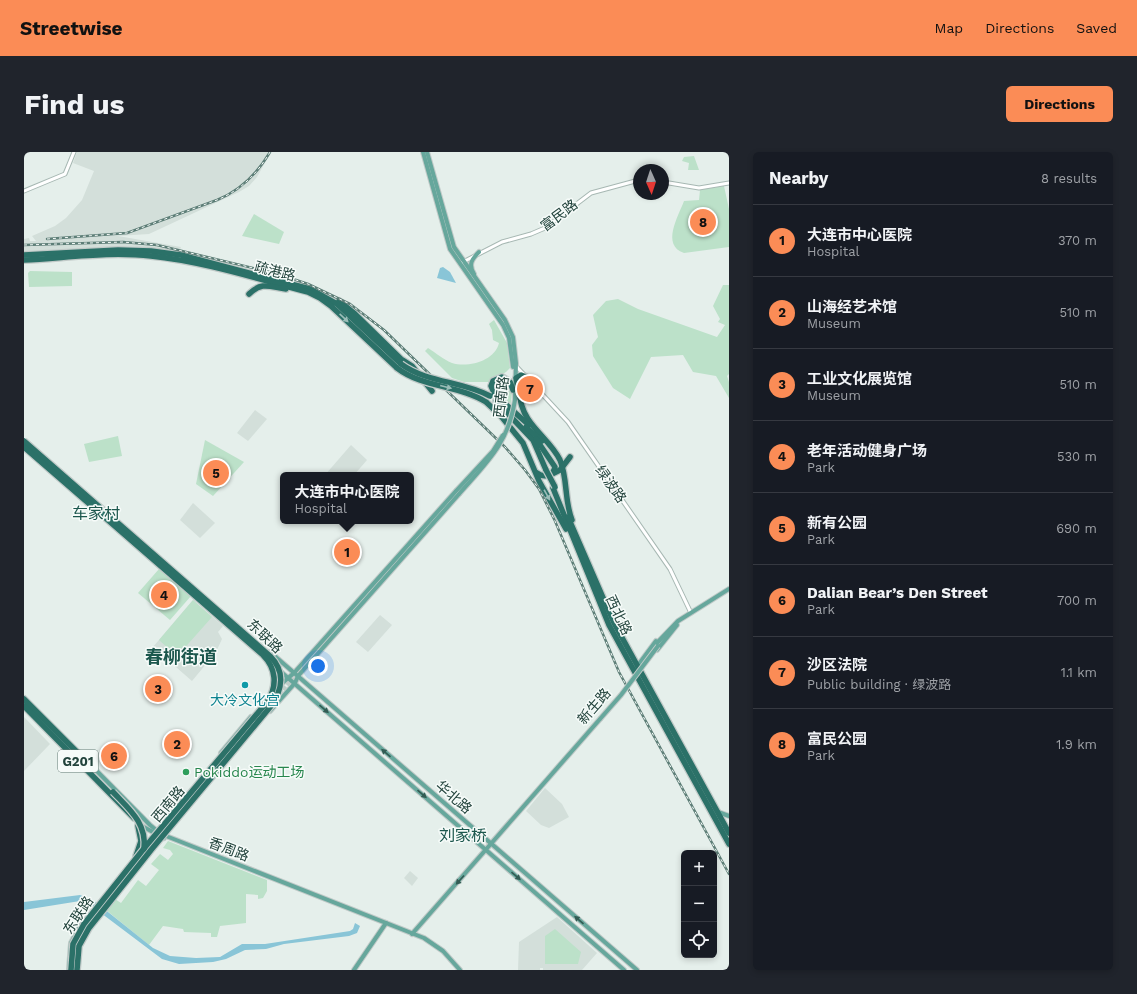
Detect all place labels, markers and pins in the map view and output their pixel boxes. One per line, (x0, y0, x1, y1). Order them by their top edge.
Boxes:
pin: 8 (690, 207, 716, 237)
pin: 7 (517, 374, 543, 404)
pin: 5 (203, 458, 229, 488)
pin: 1 (334, 537, 360, 567)
pin: 4 (151, 580, 177, 610)
pin: 3 (145, 674, 171, 704)
marker: 大冷文化宫 (240, 680, 250, 690)
place label: 大冷文化宫 (210, 692, 280, 708)
pin: 2 (164, 729, 190, 759)
pin: 6 (101, 741, 127, 771)
place label: Pokiddo运动工场 (194, 764, 304, 780)
marker: Pokiddo运动工场 (181, 767, 191, 777)

